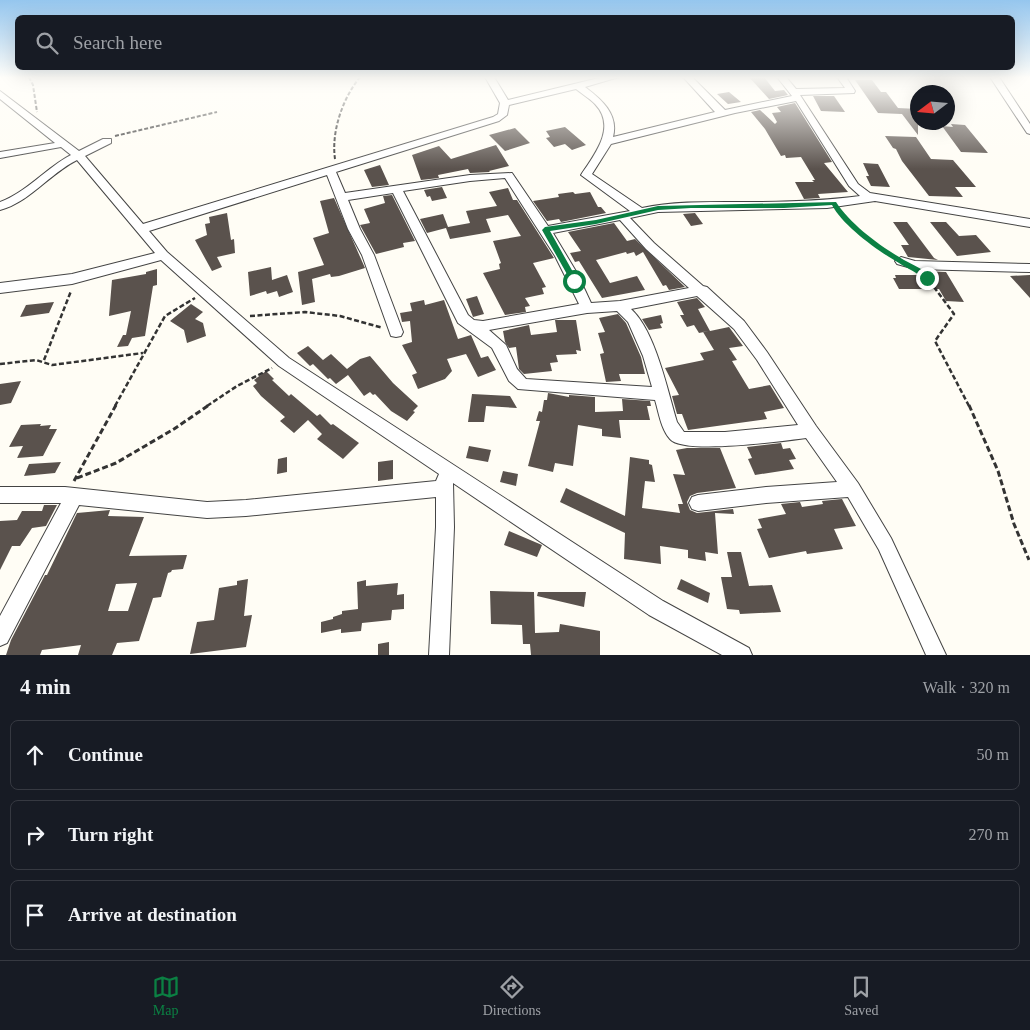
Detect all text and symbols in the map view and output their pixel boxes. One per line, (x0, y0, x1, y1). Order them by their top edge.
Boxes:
search box (15, 15, 1015, 70)
icon: search (33, 29, 61, 57)
text: Search here (73, 32, 162, 53)
north arrow (910, 85, 955, 130)
route end (916, 267, 939, 290)
route start (563, 270, 586, 293)
text: 4 min (20, 675, 71, 699)
text: Walk · 320 m (923, 679, 1010, 696)
icon: ahead (21, 741, 49, 769)
text: Continue (68, 744, 143, 765)
text: 50 m (977, 746, 1009, 763)
icon: right (21, 821, 49, 849)
text: Turn right (68, 824, 153, 845)
text: 270 m (969, 826, 1009, 843)
icon: arrive (21, 901, 49, 929)
text: Arrive at destination (68, 904, 237, 925)
tab: Map (152, 973, 180, 1019)
tab: Directions (483, 973, 541, 1019)
tab: Saved (844, 973, 878, 1019)

